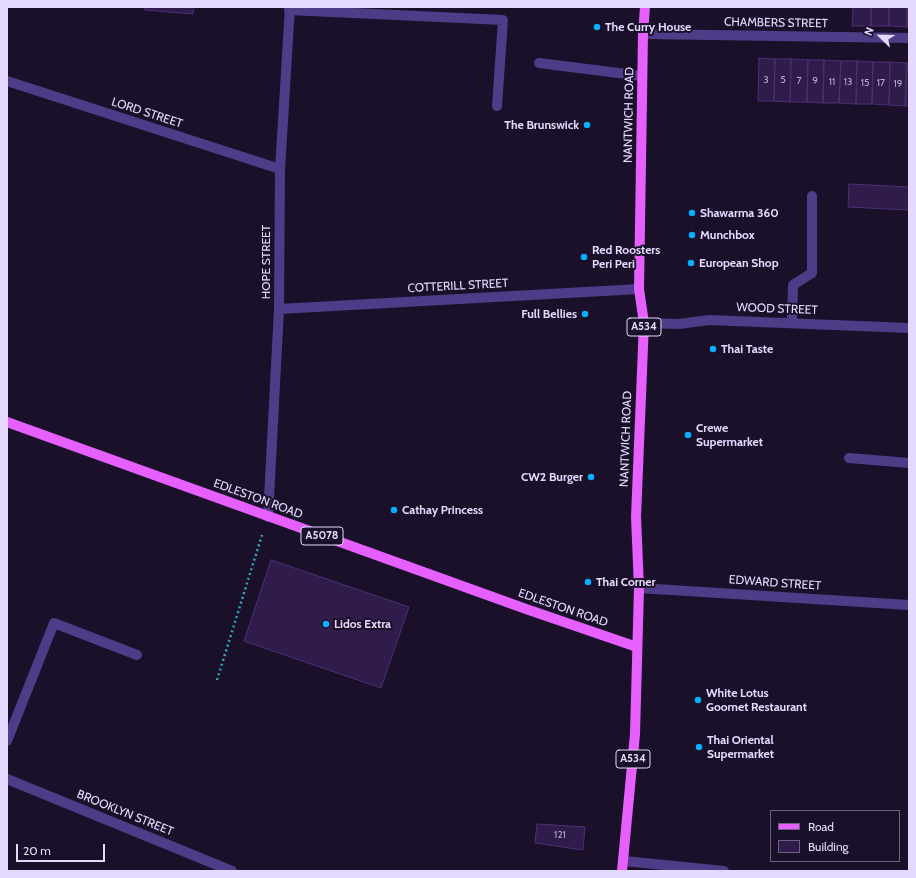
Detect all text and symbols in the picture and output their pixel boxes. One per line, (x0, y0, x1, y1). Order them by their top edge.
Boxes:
street label: CHAMBERS STREET (724, 15, 828, 31)
north arrow (860, 16, 900, 56)
place label: The Curry House (605, 20, 691, 34)
marker: The Curry House (592, 22, 602, 32)
text: N (861, 25, 877, 38)
street label: NANTWICH ROAD (621, 67, 637, 163)
house number: 3 (763, 74, 769, 86)
house number: 5 (780, 74, 786, 86)
house number: 7 (796, 75, 802, 87)
house number: 9 (812, 75, 818, 87)
house number: 11 (829, 76, 835, 88)
house number: 13 (844, 76, 852, 88)
house number: 15 (861, 77, 869, 89)
house number: 17 (877, 77, 885, 89)
house number: 19 (894, 78, 902, 90)
street label: LORD STREET (110, 95, 184, 131)
place label: The Brunswick (504, 118, 579, 132)
marker: The Brunswick (582, 120, 592, 130)
place label: Shawarma 360 (700, 206, 779, 220)
marker: Shawarma 360 (687, 208, 697, 218)
street label: HOPE STREET (259, 225, 273, 299)
place label: Munchbox (700, 228, 755, 242)
marker: Munchbox (687, 230, 697, 240)
place label: Red Roosters Peri Peri (592, 243, 660, 271)
marker: Red Roosters Peri Peri (579, 252, 589, 262)
place label: European Shop (699, 256, 779, 270)
marker: European Shop (686, 258, 696, 268)
street label: COTTERILL STREET (407, 276, 509, 296)
street label: WOOD STREET (736, 300, 818, 318)
place label: Full Bellies (521, 307, 577, 321)
marker: Full Bellies (580, 309, 590, 319)
road number: A534 (627, 318, 661, 336)
place label: Thai Taste (721, 342, 773, 356)
marker: Thai Taste (708, 344, 718, 354)
street label: NANTWICH ROAD (617, 391, 635, 487)
place label: Crewe Supermarket (696, 421, 763, 449)
marker: Crewe Supermarket (683, 430, 693, 440)
place label: CW2 Burger (521, 470, 583, 484)
marker: CW2 Burger (586, 472, 596, 482)
street label: EDLESTON ROAD (211, 476, 305, 522)
place label: Cathay Princess (402, 503, 483, 517)
marker: Cathay Princess (389, 505, 399, 515)
road number: A5078 (301, 527, 343, 545)
street label: EDWARD STREET (728, 573, 822, 593)
place label: Thai Corner (596, 575, 656, 589)
marker: Thai Corner (583, 577, 593, 587)
street label: EDLESTON ROAD (516, 586, 610, 630)
place label: Lidos Extra (334, 617, 391, 631)
marker: Lidos Extra (321, 619, 331, 629)
place label: White Lotus Goomet Restaurant (706, 686, 807, 714)
marker: White Lotus Goomet Restaurant (693, 695, 703, 705)
place label: Thai Oriental Supermarket (707, 733, 774, 761)
marker: Thai Oriental Supermarket (694, 742, 704, 752)
road number: A534 (616, 750, 650, 768)
street label: BROOKLYN STREET (75, 787, 175, 839)
legend (770, 810, 900, 862)
text: Road (808, 819, 834, 834)
house number: 121 (554, 829, 566, 841)
scale bar (18, 836, 107, 862)
text: Building (808, 839, 849, 854)
text: 20 m (23, 843, 51, 858)

